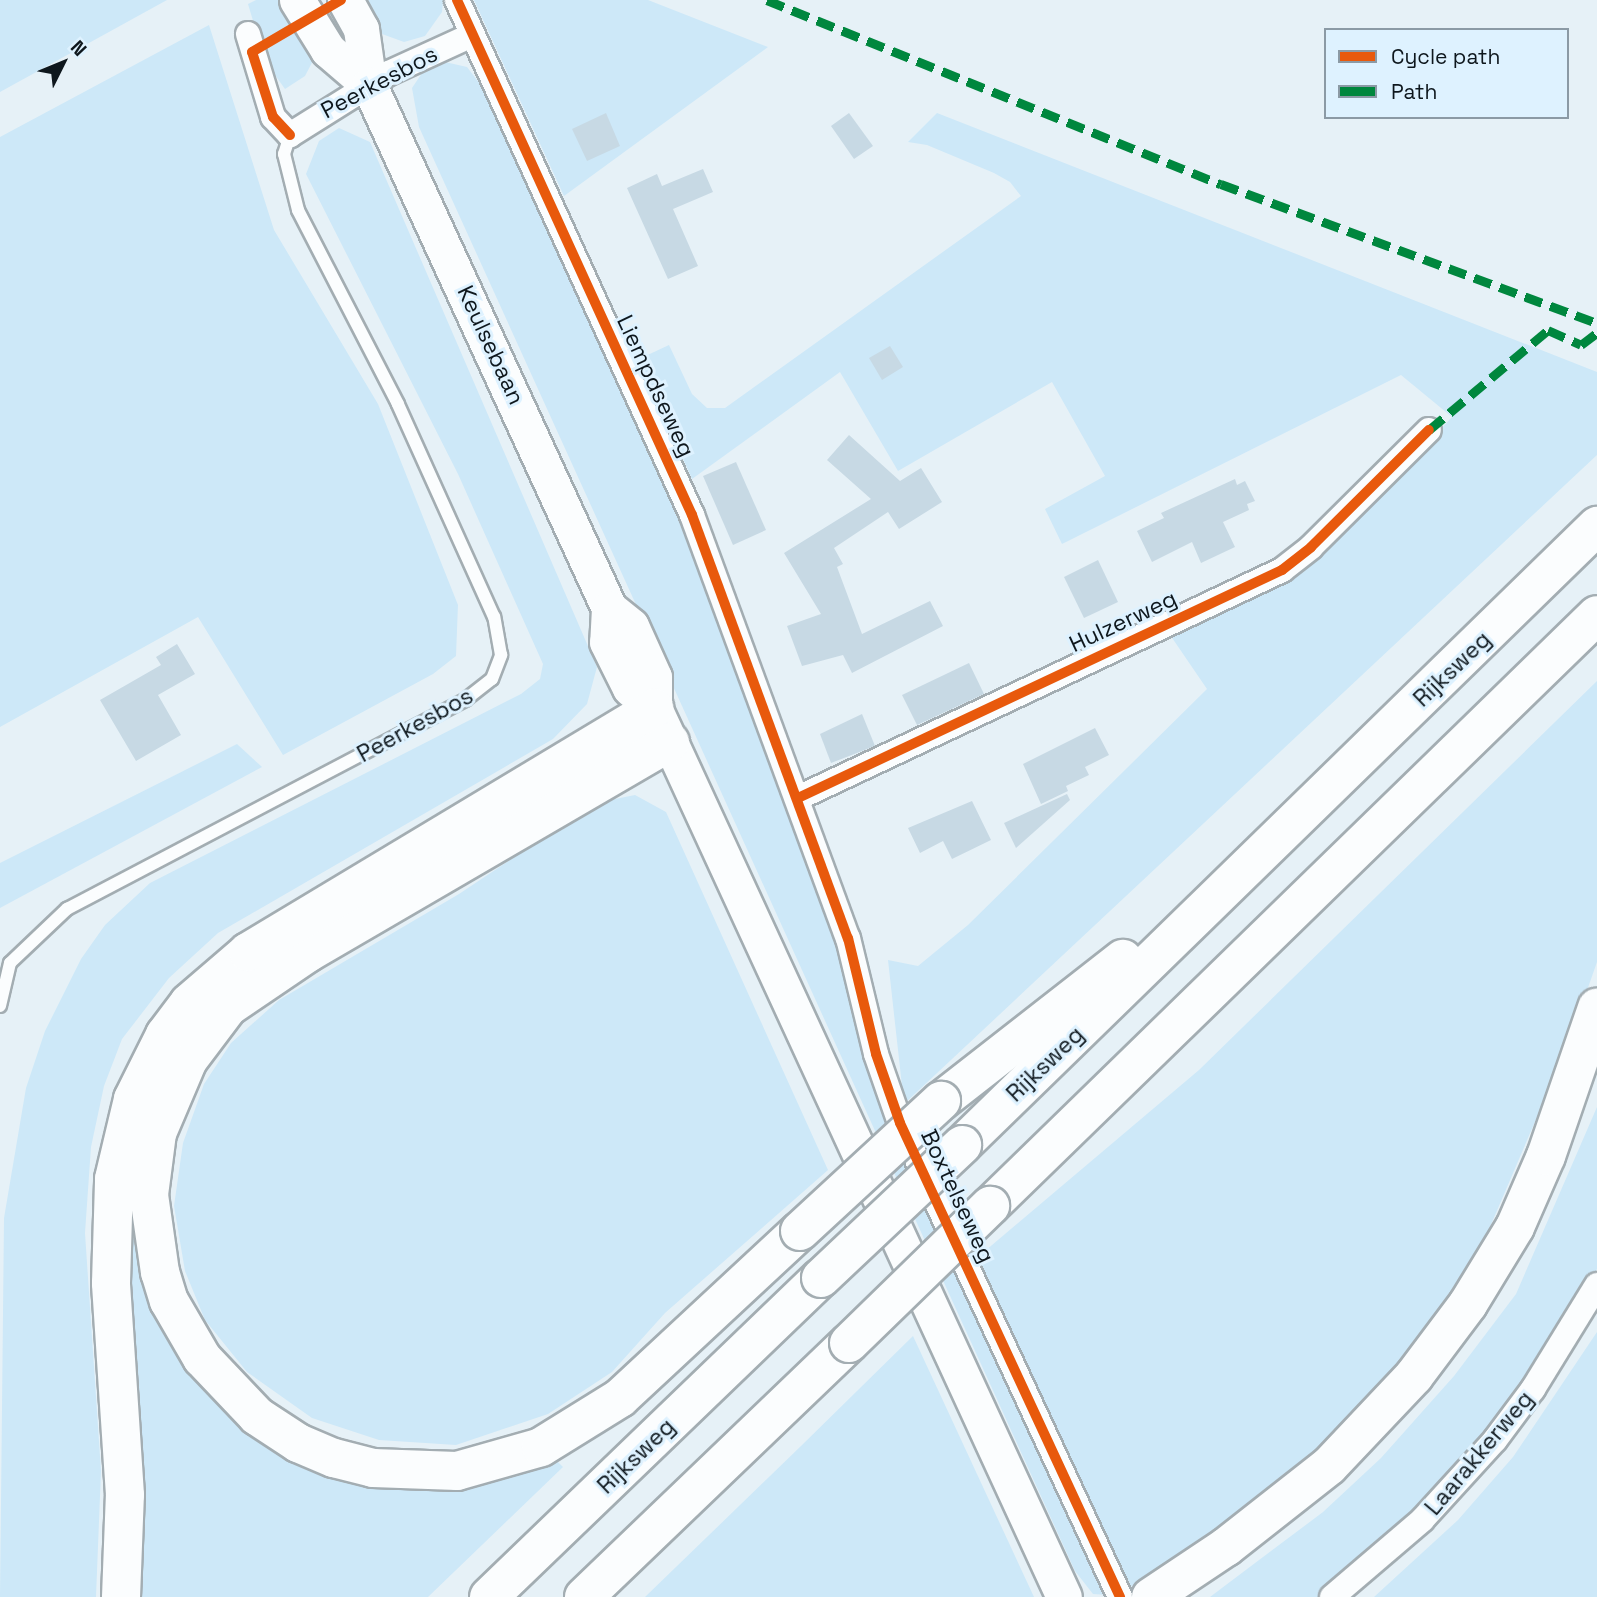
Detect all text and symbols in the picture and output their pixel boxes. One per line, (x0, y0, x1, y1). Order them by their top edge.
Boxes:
north arrow (28, 28, 98, 98)
legend (1324, 28, 1569, 119)
text: N (65, 35, 92, 62)
street label: Peerkesbos (316, 40, 442, 124)
text: Cycle path (1391, 43, 1500, 70)
text: Path (1391, 78, 1437, 105)
street label: Keulsebaan (451, 281, 531, 409)
street label: Liempdseweg (611, 311, 701, 461)
street label: Hulzerweg (1065, 584, 1181, 658)
street label: Rijksweg (1408, 626, 1496, 712)
street label: Peerkesbos (352, 682, 478, 768)
street label: Rijksweg (1001, 1021, 1089, 1107)
street label: Boxtelseweg (915, 1125, 1001, 1267)
street label: Laarakkerweg (1419, 1385, 1539, 1521)
street label: Rijksweg (592, 1413, 680, 1499)

